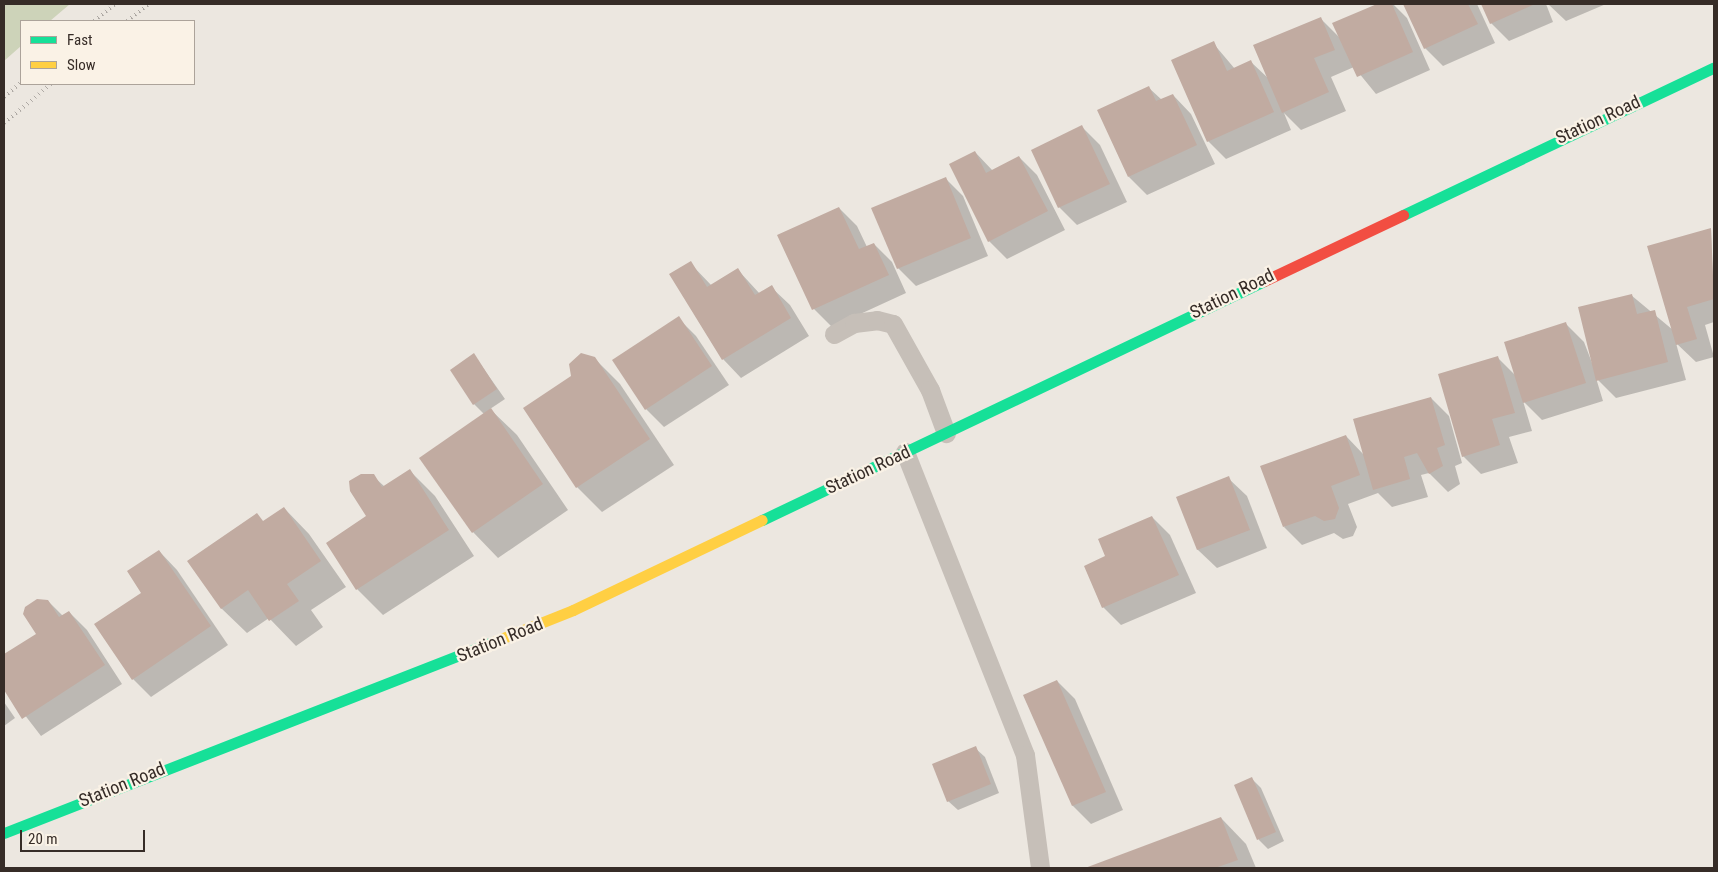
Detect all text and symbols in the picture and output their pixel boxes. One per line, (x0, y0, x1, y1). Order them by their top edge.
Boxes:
legend (20, 20, 195, 85)
text: Fast (67, 31, 92, 49)
text: Slow (67, 56, 96, 74)
street label: Station Road (1552, 91, 1644, 149)
street label: Station Road (1186, 264, 1278, 324)
street label: Station Road (822, 441, 914, 499)
street label: Station Road (454, 613, 546, 667)
street label: Station Road (76, 758, 168, 812)
scale bar (22, 820, 148, 852)
text: 20 m (28, 830, 58, 848)

